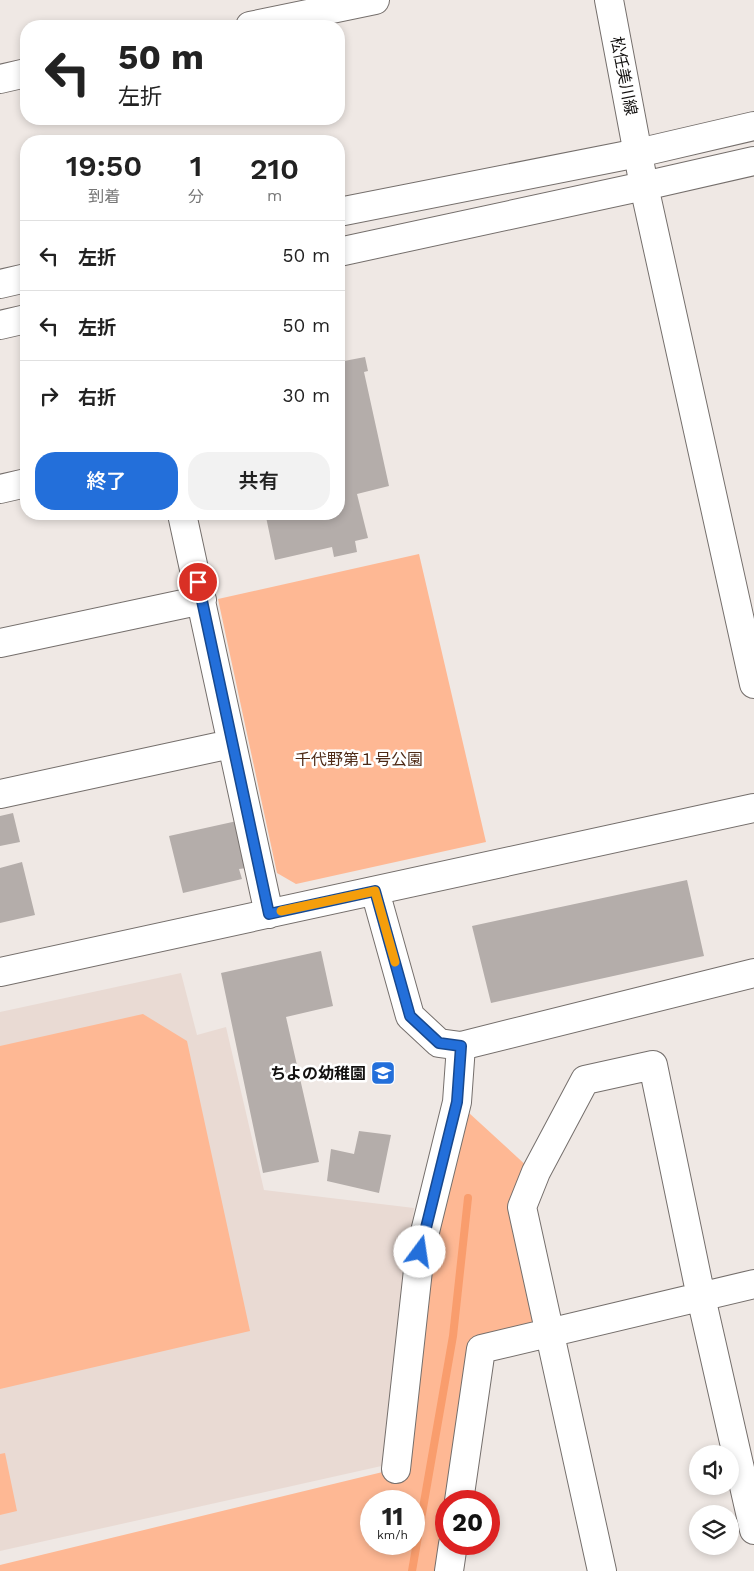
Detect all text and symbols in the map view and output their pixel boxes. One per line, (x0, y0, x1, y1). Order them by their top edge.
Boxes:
street label: 松任美川線 (607, 35, 641, 117)
text: 50 m (118, 36, 204, 78)
icon: left (35, 40, 100, 105)
text: 左折 (118, 84, 162, 109)
text: 19:50 (66, 148, 142, 183)
text: 1 (190, 148, 202, 183)
text: 210 (250, 151, 299, 186)
text: m (267, 186, 282, 205)
text: 到着 (88, 187, 120, 206)
text: 分 (188, 187, 204, 206)
icon: left (35, 242, 63, 270)
text: 50 m (283, 244, 330, 267)
text: 左折 (78, 246, 116, 269)
icon: left (35, 312, 63, 340)
text: 50 m (283, 314, 330, 337)
text: 左折 (78, 316, 116, 339)
icon: right (35, 382, 63, 410)
text: 30 m (283, 384, 330, 407)
text: 右折 (78, 386, 116, 409)
button: 終了 (35, 452, 178, 510)
button: 共有 (188, 452, 330, 510)
pin (177, 561, 219, 603)
icon: arrive (184, 568, 212, 596)
park label: 千代野第１号公園 (295, 750, 423, 769)
school or university icon: ちよの幼稚園 (370, 1060, 396, 1086)
place label: ちよの幼稚園 (270, 1064, 366, 1083)
position arrow (393, 1225, 445, 1277)
map controls (689, 1445, 739, 1555)
button: sound (689, 1445, 739, 1495)
speed limit sign: 20 (435, 1490, 500, 1555)
text: 11 (382, 1502, 403, 1531)
button: layers (689, 1505, 739, 1555)
text: km/h (377, 1528, 408, 1542)

